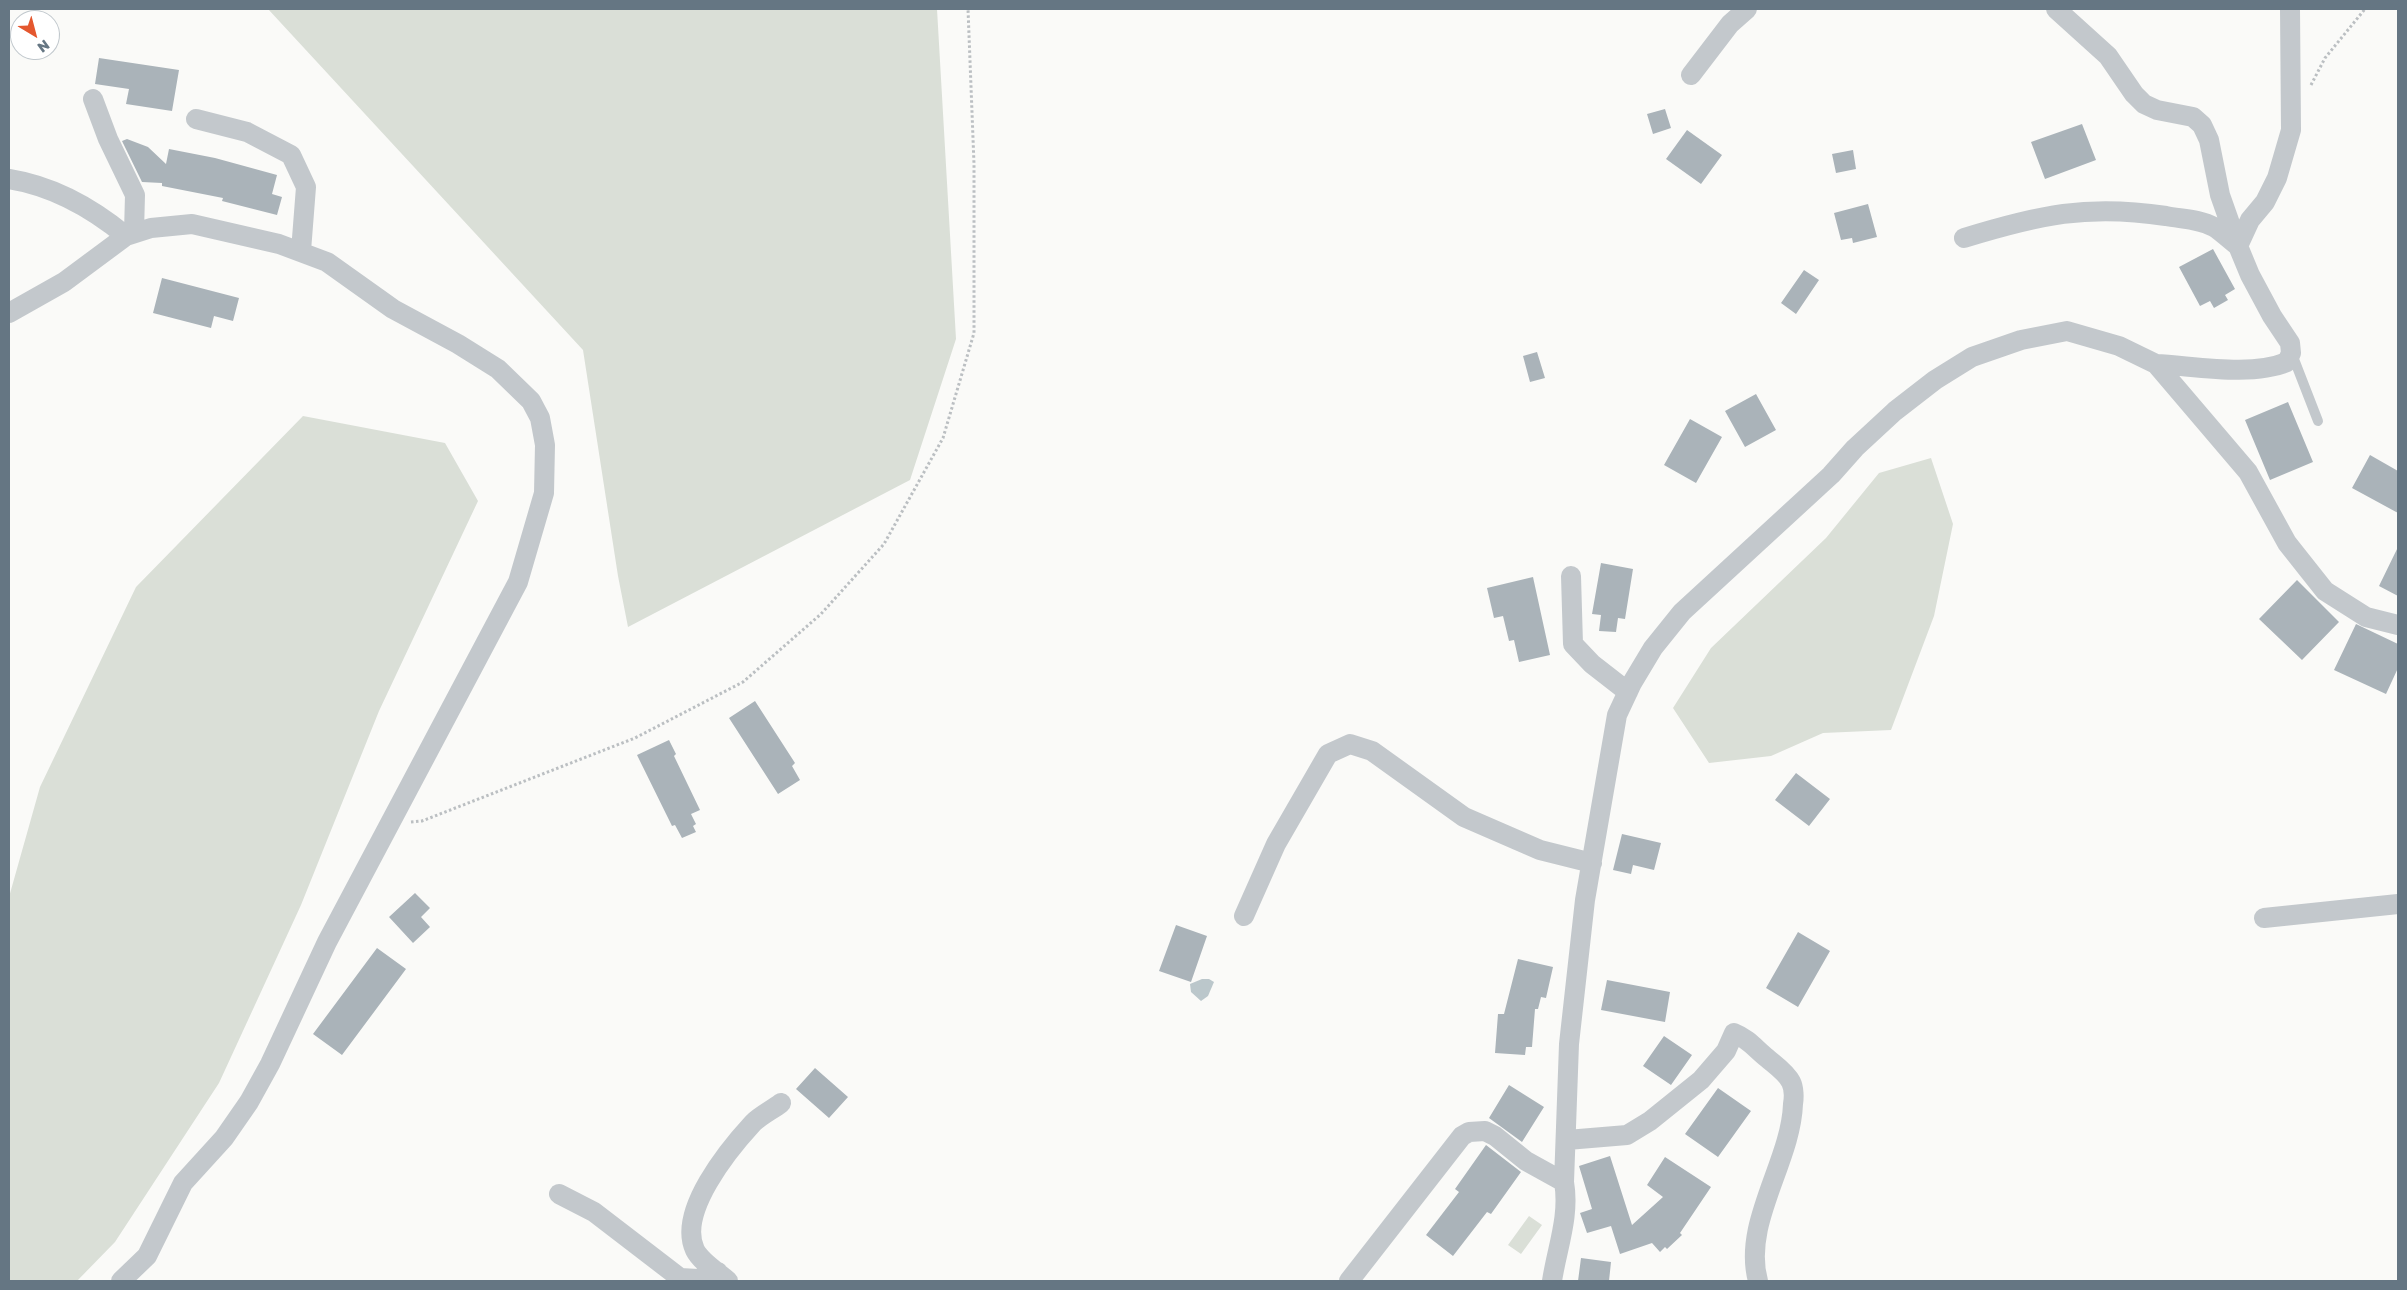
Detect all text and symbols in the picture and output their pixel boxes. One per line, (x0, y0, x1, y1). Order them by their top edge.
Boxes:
north arrow (10, 10, 60, 60)
text: N (34, 37, 53, 57)

